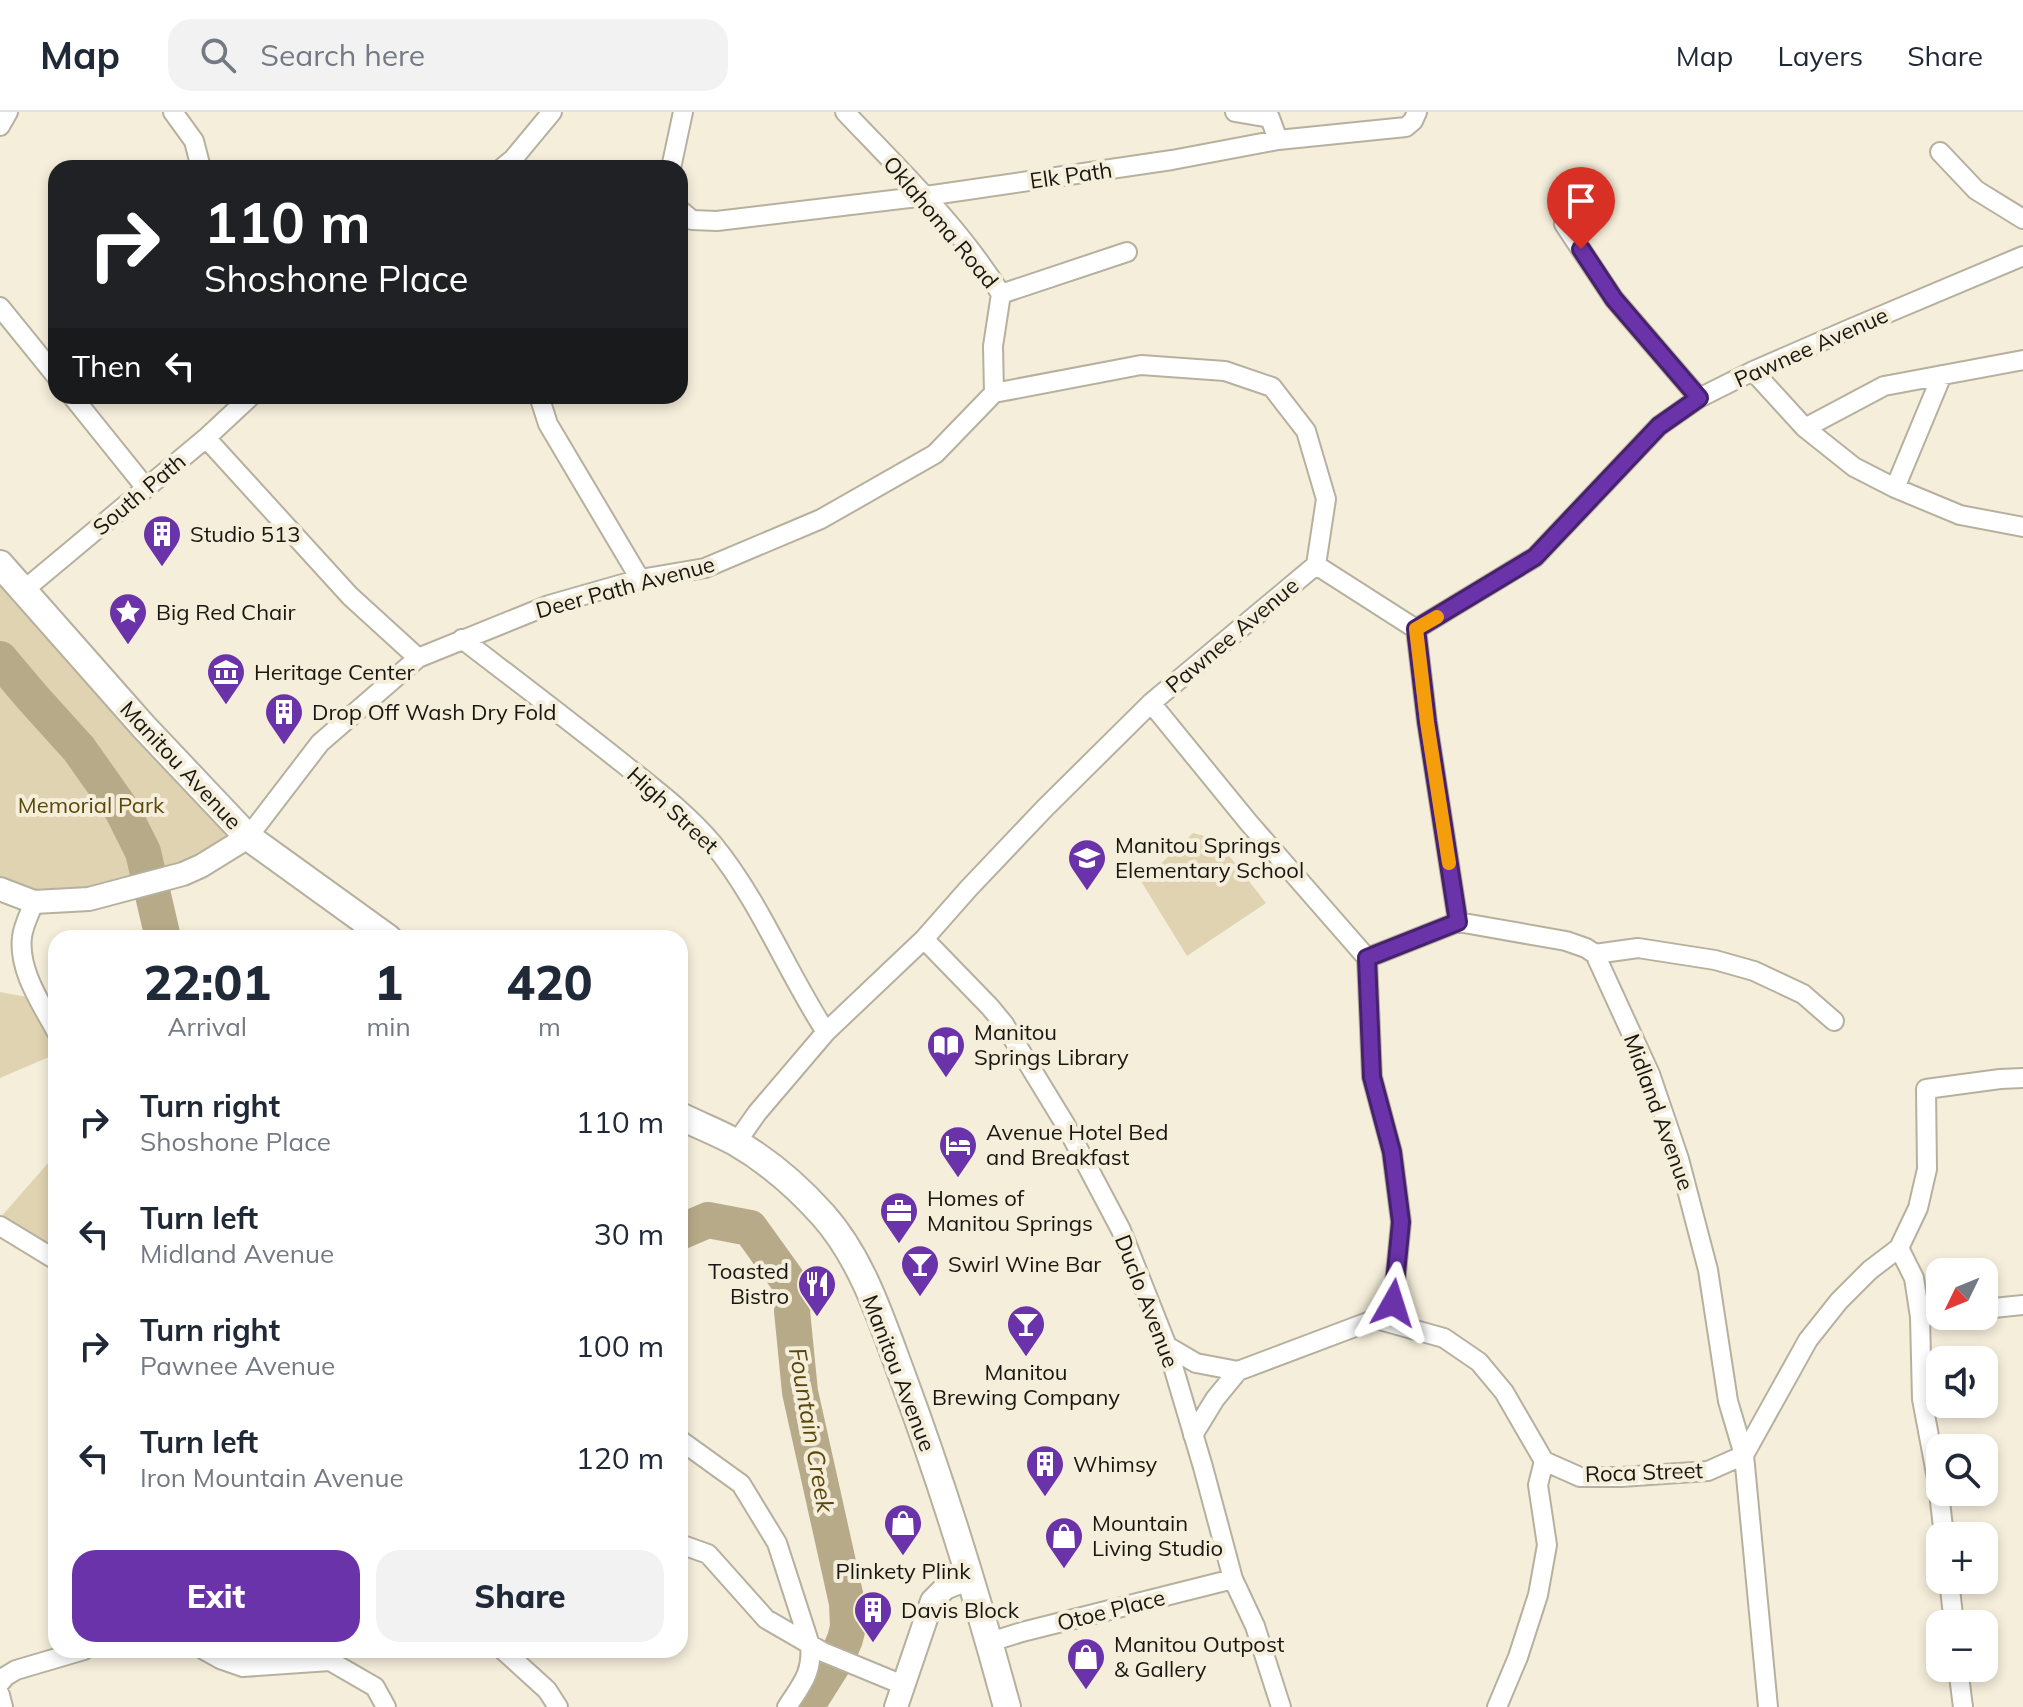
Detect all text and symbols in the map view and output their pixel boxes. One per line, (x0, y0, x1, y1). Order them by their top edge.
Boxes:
search box (168, 19, 728, 91)
text: Map (40, 31, 120, 79)
icon: search (196, 33, 240, 77)
text: Search here (260, 36, 425, 74)
text: Map (1676, 38, 1733, 73)
text: Layers (1777, 38, 1863, 73)
text: Share (1907, 38, 1983, 73)
street label: Oklahoma Road (877, 150, 1005, 294)
street label: Elk Path (1028, 155, 1114, 195)
pin (1547, 167, 1615, 249)
icon: arrive (1559, 179, 1603, 223)
text: 110 m (204, 187, 371, 257)
icon: right (72, 192, 176, 296)
text: Shoshone Place (204, 256, 468, 301)
street label: Pawnee Avenue (1730, 301, 1892, 393)
icon: left (158, 344, 202, 388)
text: Then (72, 347, 142, 385)
street label: South Path (87, 447, 191, 541)
building icon: Studio 513 (141, 513, 183, 568)
place label: Studio 513 (190, 520, 300, 548)
street label: Deer Path Avenue (532, 550, 718, 624)
street label: Pawnee Avenue (1160, 571, 1304, 699)
place icon: Big Red Chair (107, 591, 149, 646)
place label: Big Red Chair (156, 598, 295, 626)
museum icon: Heritage Center (205, 651, 247, 706)
place label: Heritage Center (254, 658, 415, 686)
building icon: Drop Off Wash Dry Fold (263, 691, 305, 746)
street label: Manitou Avenue (114, 695, 248, 835)
place label: Drop Off Wash Dry Fold (312, 698, 556, 726)
street label: High Street (621, 761, 725, 860)
park label: Memorial Park (18, 791, 165, 819)
place label: Manitou Springs Elementary School (1115, 831, 1304, 884)
school or university icon: Manitou Springs Elementary School (1066, 837, 1108, 892)
text: 22:01 (143, 952, 271, 1012)
text: 1 (374, 952, 403, 1012)
text: 420 (506, 952, 593, 1012)
text: Arrival (167, 1010, 247, 1043)
text: min (367, 1010, 411, 1043)
text: m (538, 1010, 561, 1043)
place label: Manitou Springs Library (974, 1018, 1129, 1071)
library icon: Manitou Springs Library (925, 1024, 967, 1079)
street label: Midland Avenue (1618, 1030, 1700, 1194)
text: Turn right (140, 1087, 280, 1125)
icon: right (72, 1100, 116, 1144)
text: 110 m (576, 1103, 664, 1141)
place label: Avenue Hotel Bed and Breakfast (986, 1118, 1168, 1171)
hotel icon: Avenue Hotel Bed and Breakfast (937, 1124, 979, 1179)
text: Shoshone Place (140, 1125, 331, 1158)
place label: Homes of Manitou Springs (927, 1184, 1093, 1237)
office icon: Homes of Manitou Springs (878, 1190, 920, 1245)
text: Turn left (140, 1199, 258, 1237)
icon: left (72, 1212, 116, 1256)
text: 30 m (594, 1215, 664, 1253)
street label: Duclo Avenue (1109, 1231, 1185, 1371)
text: Midland Avenue (140, 1237, 334, 1270)
bar icon: Swirl Wine Bar (899, 1243, 941, 1298)
place label: Swirl Wine Bar (948, 1250, 1101, 1278)
place label: Toasted Bistro (708, 1257, 789, 1310)
north arrow (1926, 1258, 1998, 1330)
map controls (1926, 1258, 1998, 1682)
position arrow (1351, 1261, 1435, 1345)
restaurant icon: Toasted Bistro (796, 1263, 838, 1318)
street label: Manitou Avenue (856, 1291, 942, 1455)
bar icon: Manitou Brewing Company (1005, 1303, 1047, 1358)
text: Turn right (140, 1311, 280, 1349)
icon: right (72, 1324, 116, 1368)
text: 100 m (576, 1327, 664, 1365)
water label: Fountain Creek (783, 1345, 841, 1515)
button: sound (1926, 1346, 1998, 1418)
text: Pawnee Avenue (140, 1349, 335, 1382)
place label: Manitou Brewing Company (932, 1358, 1120, 1411)
text: Turn left (140, 1423, 258, 1461)
button: search (1926, 1434, 1998, 1506)
icon: left (72, 1436, 116, 1480)
text: 120 m (576, 1439, 664, 1477)
building icon: Whimsy (1024, 1443, 1066, 1498)
place label: Whimsy (1073, 1450, 1158, 1478)
street label: Roca Street (1584, 1456, 1704, 1488)
text: Iron Mountain Avenue (140, 1461, 404, 1494)
shop icon: Plinkety Plink (882, 1502, 924, 1557)
place label: Mountain Living Studio (1092, 1509, 1223, 1562)
shop icon: Mountain Living Studio (1043, 1515, 1085, 1570)
button: + (1926, 1522, 1998, 1594)
button: Exit (72, 1550, 360, 1642)
button: Share (376, 1550, 664, 1642)
place label: Plinkety Plink (836, 1557, 971, 1585)
street label: Otoe Place (1054, 1583, 1168, 1637)
building icon: Davis Block (852, 1589, 894, 1644)
place label: Davis Block (901, 1596, 1020, 1624)
button: − (1926, 1610, 1998, 1682)
place label: Manitou Outpost & Gallery (1114, 1630, 1285, 1683)
shop icon: Manitou Outpost & Gallery (1065, 1636, 1107, 1691)

